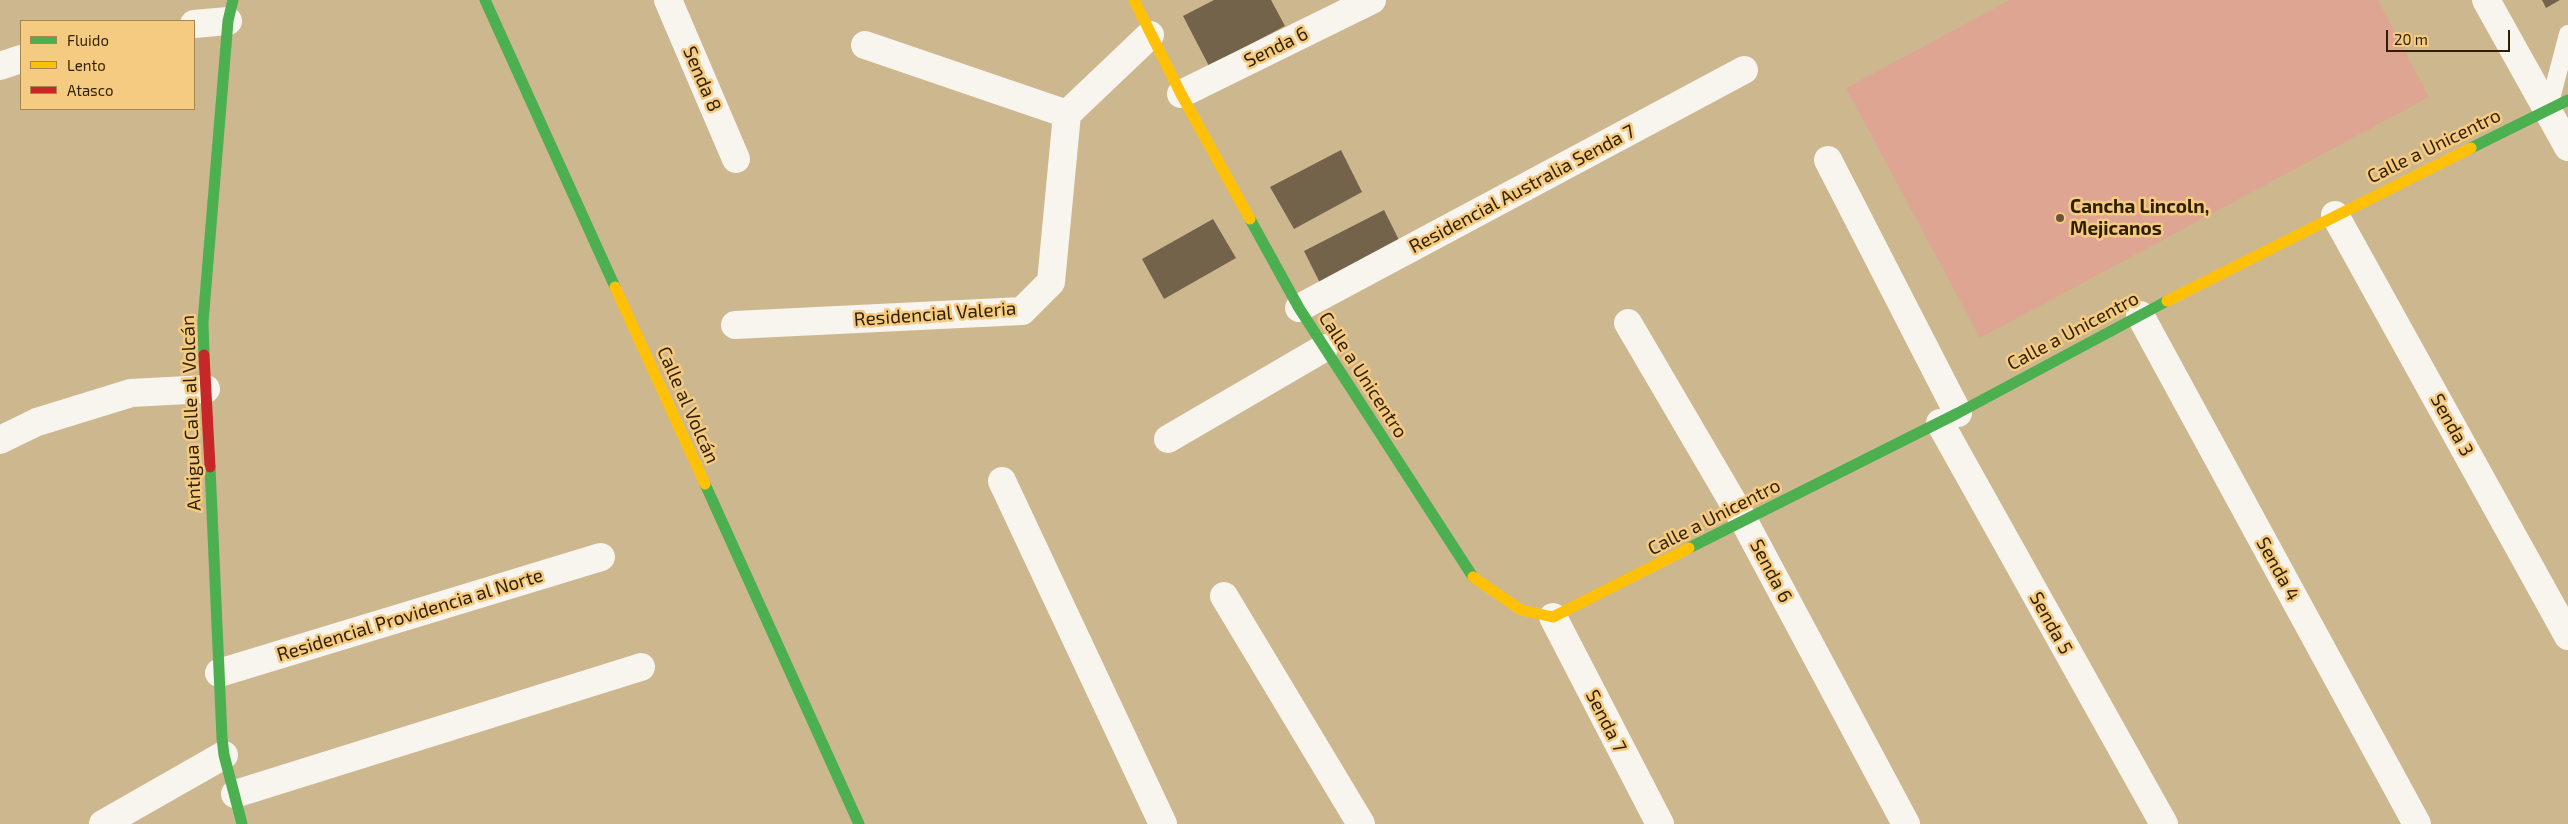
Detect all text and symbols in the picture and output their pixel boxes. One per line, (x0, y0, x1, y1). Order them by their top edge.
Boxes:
legend (20, 20, 195, 110)
scale bar (2388, 20, 2512, 52)
street label: Senda 6 (1240, 22, 1312, 72)
text: 20 m (2394, 30, 2428, 48)
text: Fluido (67, 31, 109, 49)
street label: Senda 8 (678, 43, 726, 115)
text: Lento (67, 56, 106, 74)
text: Atasco (67, 81, 113, 99)
street label: Calle a Unicentro (2363, 104, 2505, 188)
street label: Residencial Australia Senda 7 (1405, 120, 1639, 258)
place label: Cancha Lincoln, Mejicanos (2070, 196, 2209, 240)
marker: Cancha Lincoln, Mejicanos (2054, 212, 2066, 224)
street label: Calle a Unicentro (2003, 287, 2143, 375)
street label: Residencial Valeria (853, 297, 1017, 331)
street label: Calle a Unicentro (1314, 308, 1412, 442)
street label: Antigua Calle al Volcán (176, 315, 206, 511)
street label: Calle al Volcán (652, 343, 724, 467)
street label: Senda 3 (2426, 390, 2478, 460)
street label: Calle a Unicentro (1644, 474, 1784, 560)
street label: Senda 4 (2251, 533, 2305, 605)
street label: Senda 6 (1745, 535, 1797, 607)
street label: Residencial Providencia al Norte (274, 564, 546, 666)
street label: Senda 5 (2025, 588, 2077, 658)
street label: Senda 7 (1581, 686, 1631, 756)

